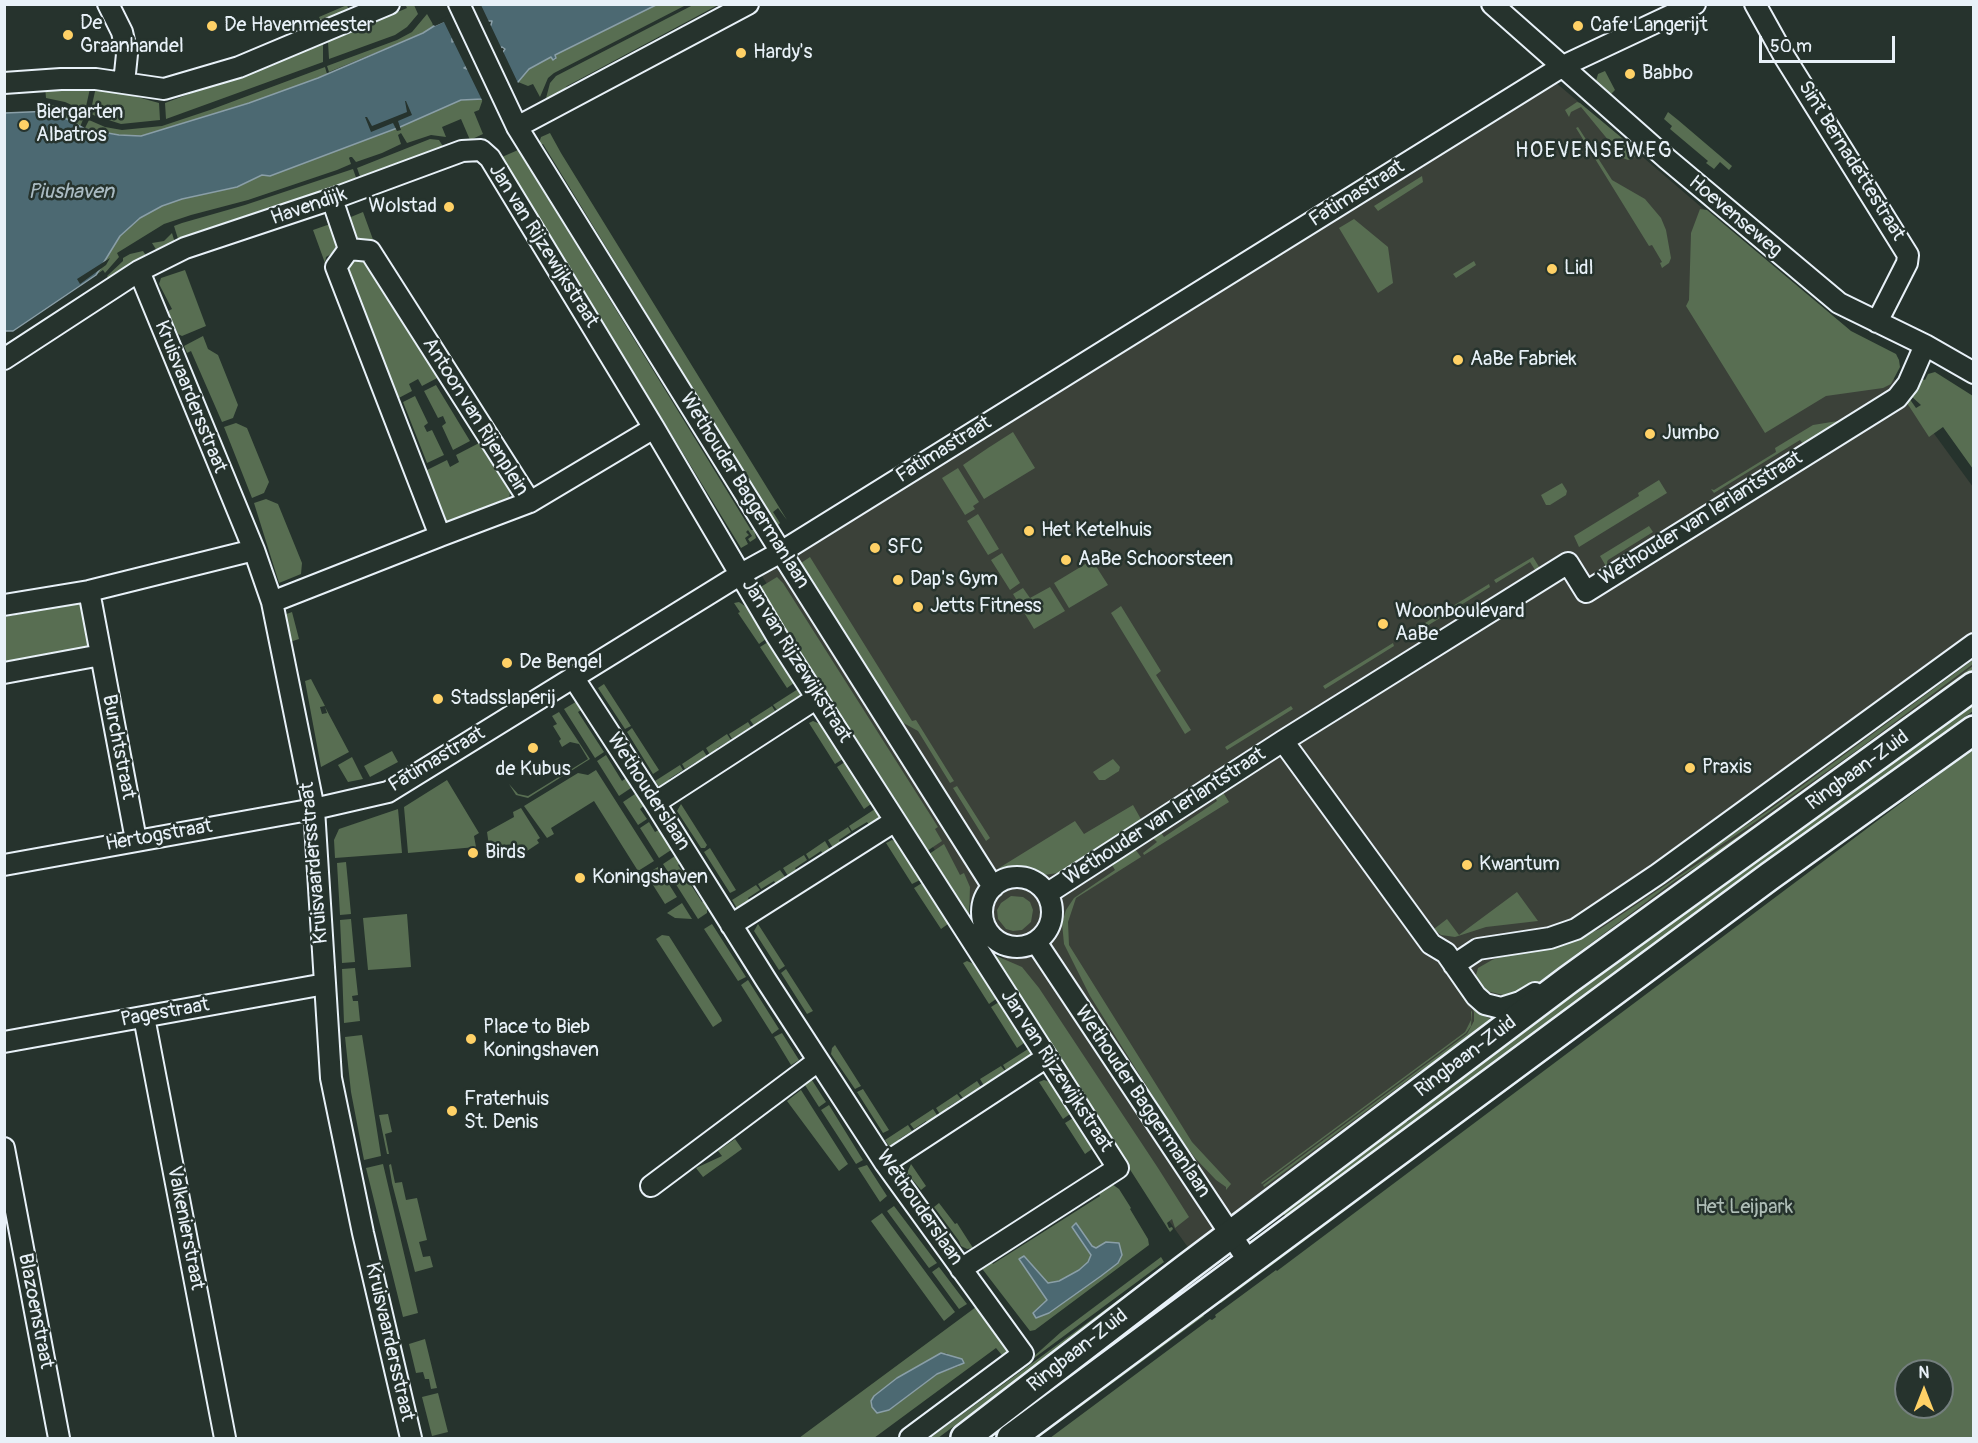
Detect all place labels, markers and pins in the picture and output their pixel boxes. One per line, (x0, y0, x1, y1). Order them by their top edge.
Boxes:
place label: De Graanhandel (80, 12, 184, 59)
place label: De Havenmeester (224, 14, 374, 38)
place label: Cafe Langerijt (1590, 14, 1708, 38)
marker: De Havenmeester (205, 19, 219, 33)
marker: Cafe Langerijt (1571, 19, 1585, 33)
marker: De Graanhandel (61, 28, 75, 42)
place label: Hardy's (753, 41, 812, 65)
marker: Hardy's (734, 46, 748, 60)
place label: Babbo (1642, 62, 1693, 86)
marker: Babbo (1623, 67, 1637, 81)
place label: Biergarten Albatros (36, 101, 123, 148)
marker: Biergarten Albatros (17, 118, 31, 132)
place label: Wolstad (368, 195, 437, 219)
marker: Wolstad (442, 200, 456, 214)
place label: Lidl (1564, 257, 1593, 281)
marker: Lidl (1545, 262, 1559, 276)
place label: AaBe Fabriek (1470, 348, 1577, 372)
marker: AaBe Fabriek (1451, 353, 1465, 367)
place label: Jumbo (1662, 422, 1719, 446)
marker: Jumbo (1643, 427, 1657, 441)
place label: Het Ketelhuis (1041, 519, 1152, 543)
marker: Het Ketelhuis (1022, 524, 1036, 538)
place label: SFC (887, 536, 923, 560)
marker: SFC (868, 541, 882, 555)
place label: AaBe Schoorsteen (1078, 548, 1233, 572)
marker: AaBe Schoorsteen (1059, 553, 1073, 567)
place label: Dap's Gym (910, 568, 998, 592)
marker: Dap's Gym (891, 573, 905, 587)
place label: Jetts Fitness (930, 595, 1042, 619)
marker: Jetts Fitness (911, 600, 925, 614)
place label: Woonboulevard AaBe (1395, 600, 1525, 647)
marker: Woonboulevard AaBe (1376, 617, 1390, 631)
place label: De Bengel (519, 651, 603, 675)
marker: De Bengel (500, 656, 514, 670)
place label: Stadsslaperij (450, 687, 556, 711)
marker: Stadsslaperij (431, 692, 445, 706)
marker: de Kubus (526, 741, 540, 755)
place label: Praxis (1702, 756, 1752, 780)
place label: de Kubus (495, 758, 571, 782)
marker: Praxis (1683, 761, 1697, 775)
place label: Birds (485, 841, 525, 865)
marker: Birds (466, 846, 480, 860)
place label: Kwantum (1479, 853, 1560, 877)
marker: Kwantum (1460, 858, 1474, 872)
place label: Koningshaven (592, 866, 708, 890)
marker: Koningshaven (573, 871, 587, 885)
place label: Place to Bieb Koningshaven (483, 1016, 599, 1063)
marker: Place to Bieb Koningshaven (464, 1032, 478, 1046)
place label: Fraterhuis St. Denis (464, 1088, 549, 1135)
marker: Fraterhuis St. Denis (445, 1104, 459, 1118)

